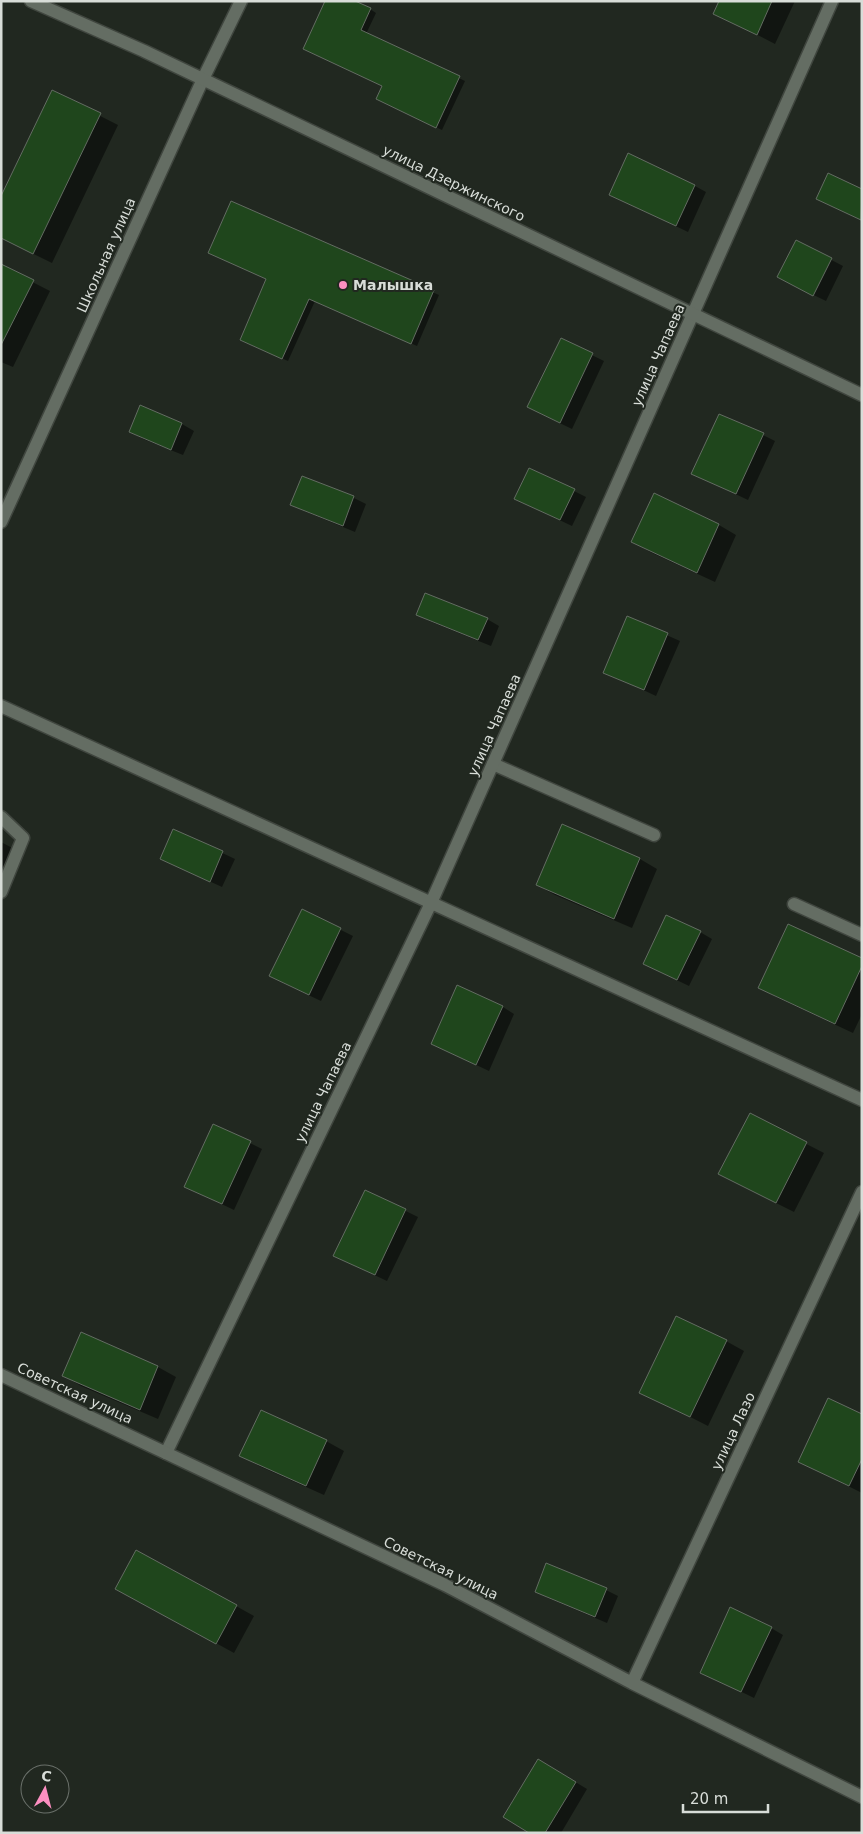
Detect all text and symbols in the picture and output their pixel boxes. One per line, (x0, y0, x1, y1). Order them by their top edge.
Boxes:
street label: улица Дзержинского (380, 142, 528, 224)
street label: Школьная улица (73, 195, 139, 315)
place label: Малышка (353, 277, 433, 293)
marker: Малышка (337, 279, 349, 291)
street label: улица Чапаева (628, 301, 688, 409)
street label: улица Чапаева (464, 671, 524, 779)
street label: улица Чапаева (292, 1039, 354, 1145)
street label: Советская улица (15, 1359, 135, 1427)
street label: улица Лазо (708, 1390, 758, 1472)
street label: Советская улица (381, 1533, 501, 1603)
north arrow (20, 1764, 70, 1814)
text: С (41, 1768, 53, 1785)
scale bar (683, 1782, 768, 1814)
text: 20 m (690, 1790, 728, 1808)

